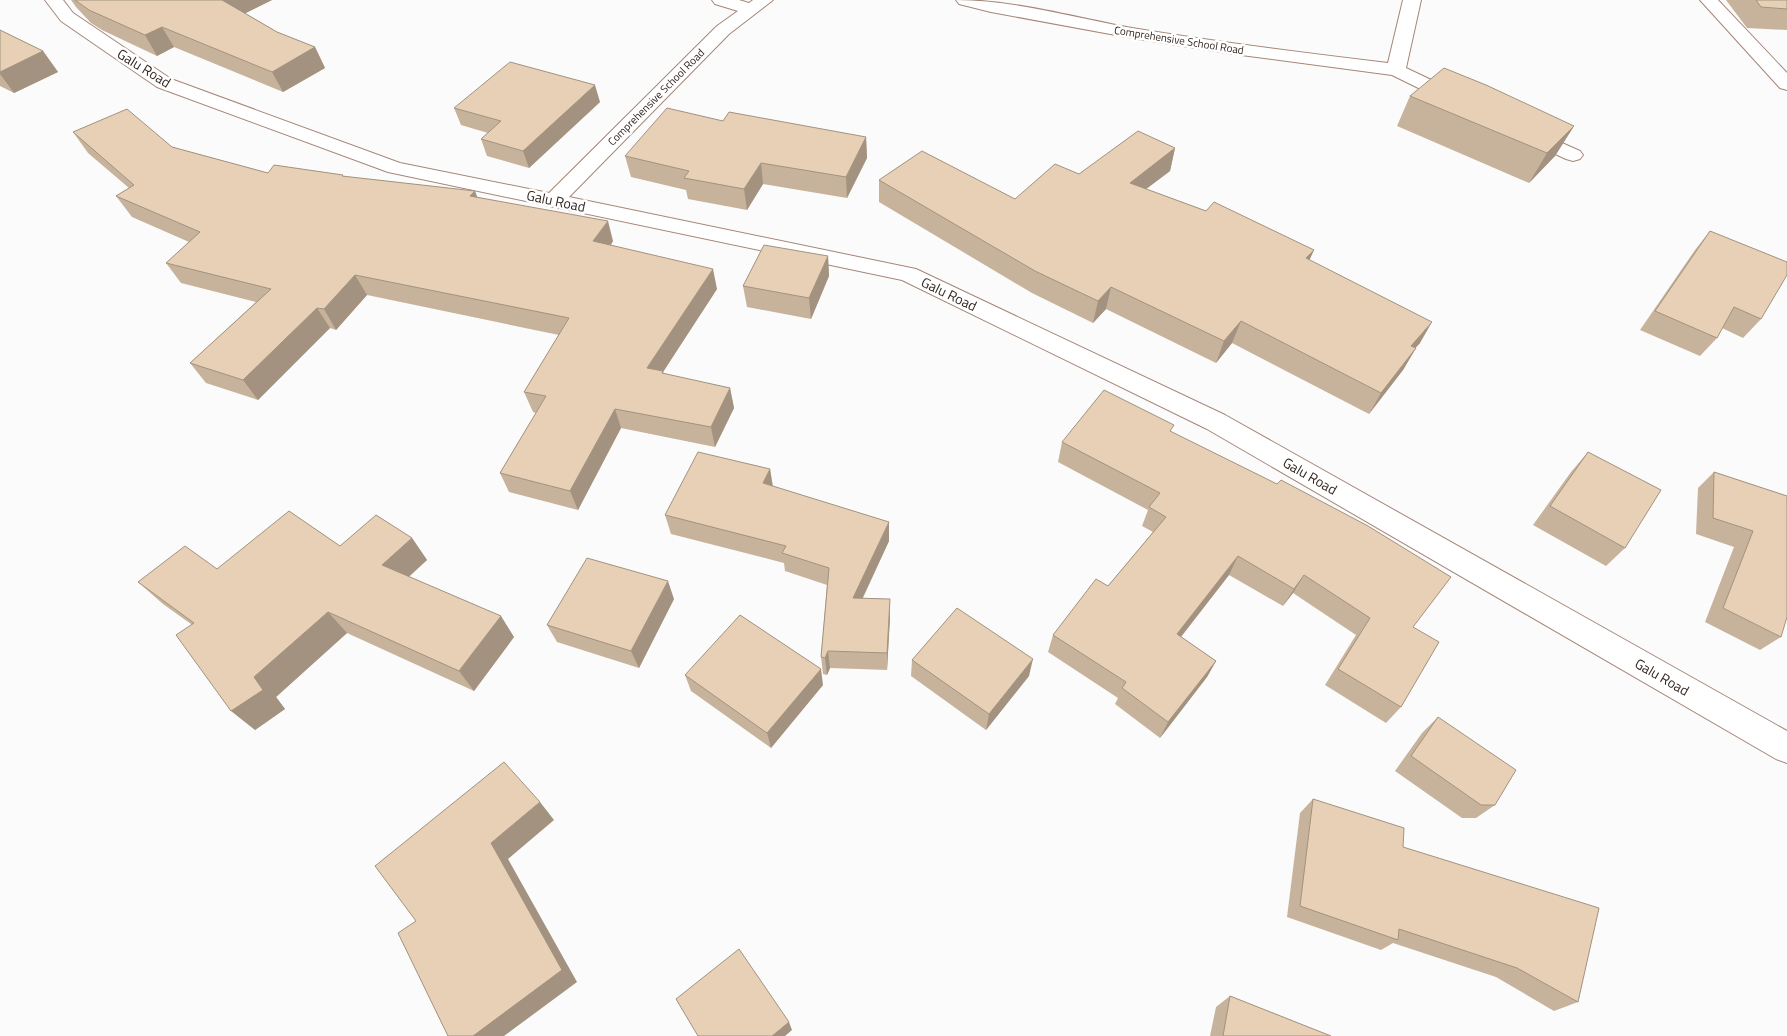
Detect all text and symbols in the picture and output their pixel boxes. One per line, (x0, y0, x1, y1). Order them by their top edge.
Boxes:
street label: Comprehensive School Road (1113, 22, 1245, 58)
street label: Galu Road (113, 43, 175, 92)
street label: Comprehensive School Road (604, 45, 708, 149)
street label: Galu Road (525, 184, 587, 217)
street label: Galu Road (918, 271, 981, 316)
street label: Galu Road (1279, 452, 1341, 500)
street label: Galu Road (1631, 653, 1693, 701)

